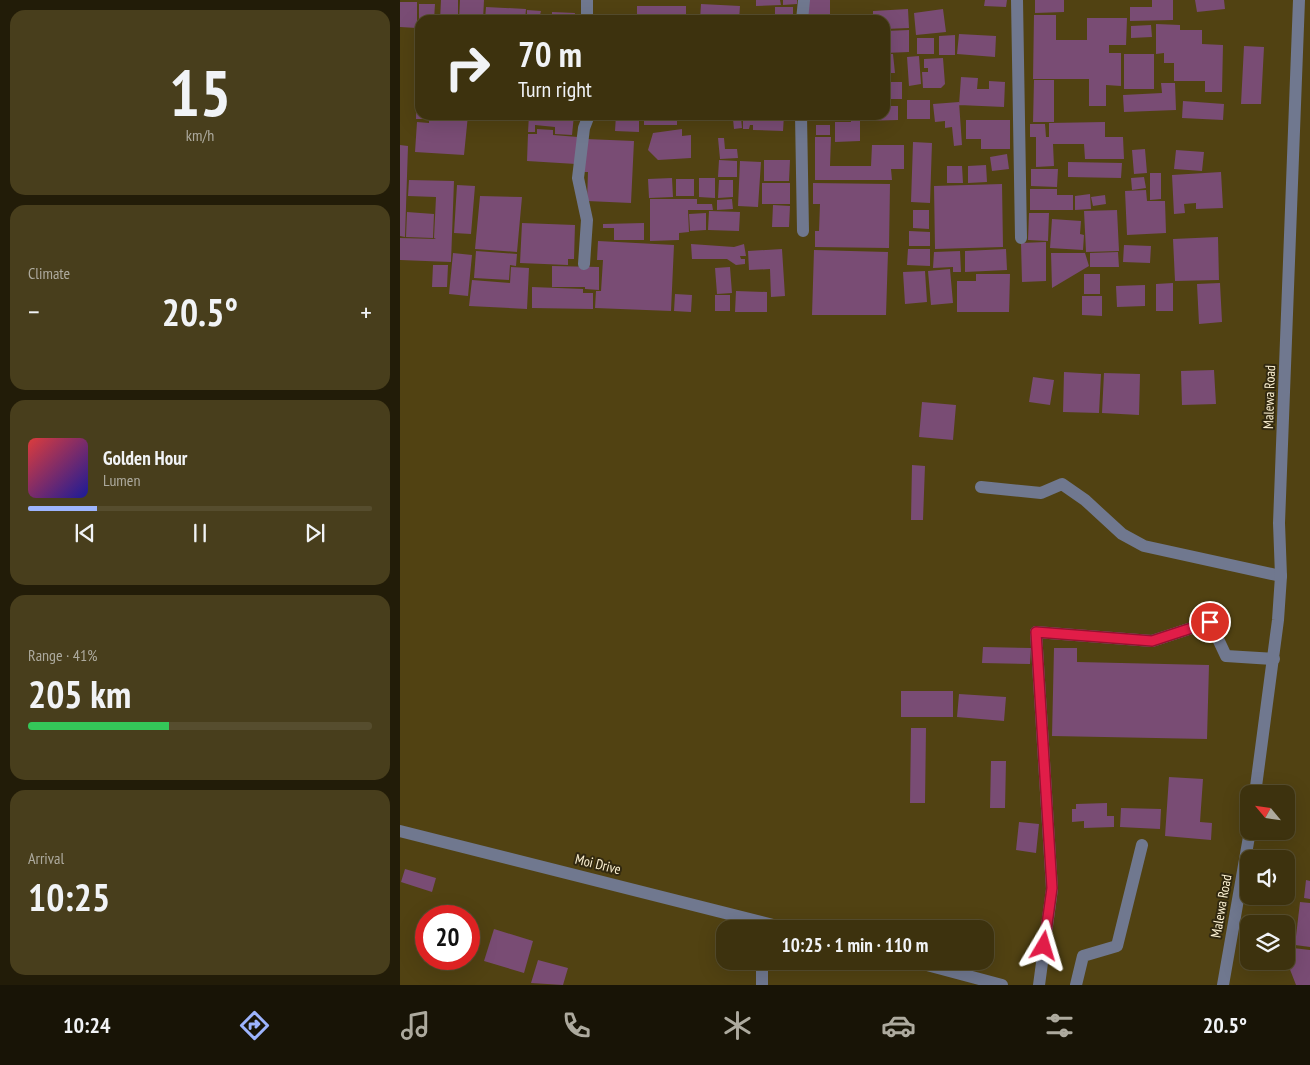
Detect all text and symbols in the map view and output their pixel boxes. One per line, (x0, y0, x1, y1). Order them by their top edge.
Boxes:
text: 70 m (518, 31, 582, 77)
icon: right (435, 35, 500, 100)
text: 15 (169, 50, 231, 134)
text: Turn right (518, 75, 592, 103)
text: km/h (186, 125, 214, 145)
text: Climate (28, 263, 70, 283)
text: 20.5° (162, 287, 238, 336)
text: − (28, 293, 40, 330)
text: + (360, 293, 372, 330)
street label: Malewa Road (1259, 365, 1279, 429)
text: Golden Hour (103, 446, 187, 470)
text: Lumen (103, 470, 140, 490)
icon: previous (71, 519, 99, 547)
icon: pause (186, 519, 214, 547)
icon: next (301, 519, 329, 547)
pin (1189, 601, 1231, 643)
icon: arrive (1196, 608, 1224, 636)
text: Range · 41% (28, 645, 97, 665)
text: 205 km (28, 669, 131, 718)
north arrow (1240, 785, 1295, 840)
map controls (1240, 785, 1295, 970)
text: Arrival (28, 848, 64, 868)
street label: Moi Drive (573, 850, 623, 878)
button: sound (1240, 850, 1295, 905)
text: 10:25 (28, 872, 110, 921)
street label: Malewa Road (1207, 873, 1235, 939)
speed limit sign: 20 (415, 905, 480, 970)
button: layers (1240, 915, 1295, 970)
position arrow (1017, 919, 1069, 971)
text: 10:25 · 1 min · 110 m (782, 933, 928, 957)
icon: directions (237, 1008, 272, 1043)
icon: music (398, 1008, 433, 1043)
icon: phone (559, 1008, 594, 1043)
icon: climate (720, 1008, 755, 1043)
icon: car (881, 1008, 916, 1043)
icon: filters (1042, 1008, 1077, 1043)
text: 10:24 (63, 1011, 111, 1039)
text: 20.5° (1203, 1011, 1247, 1039)

